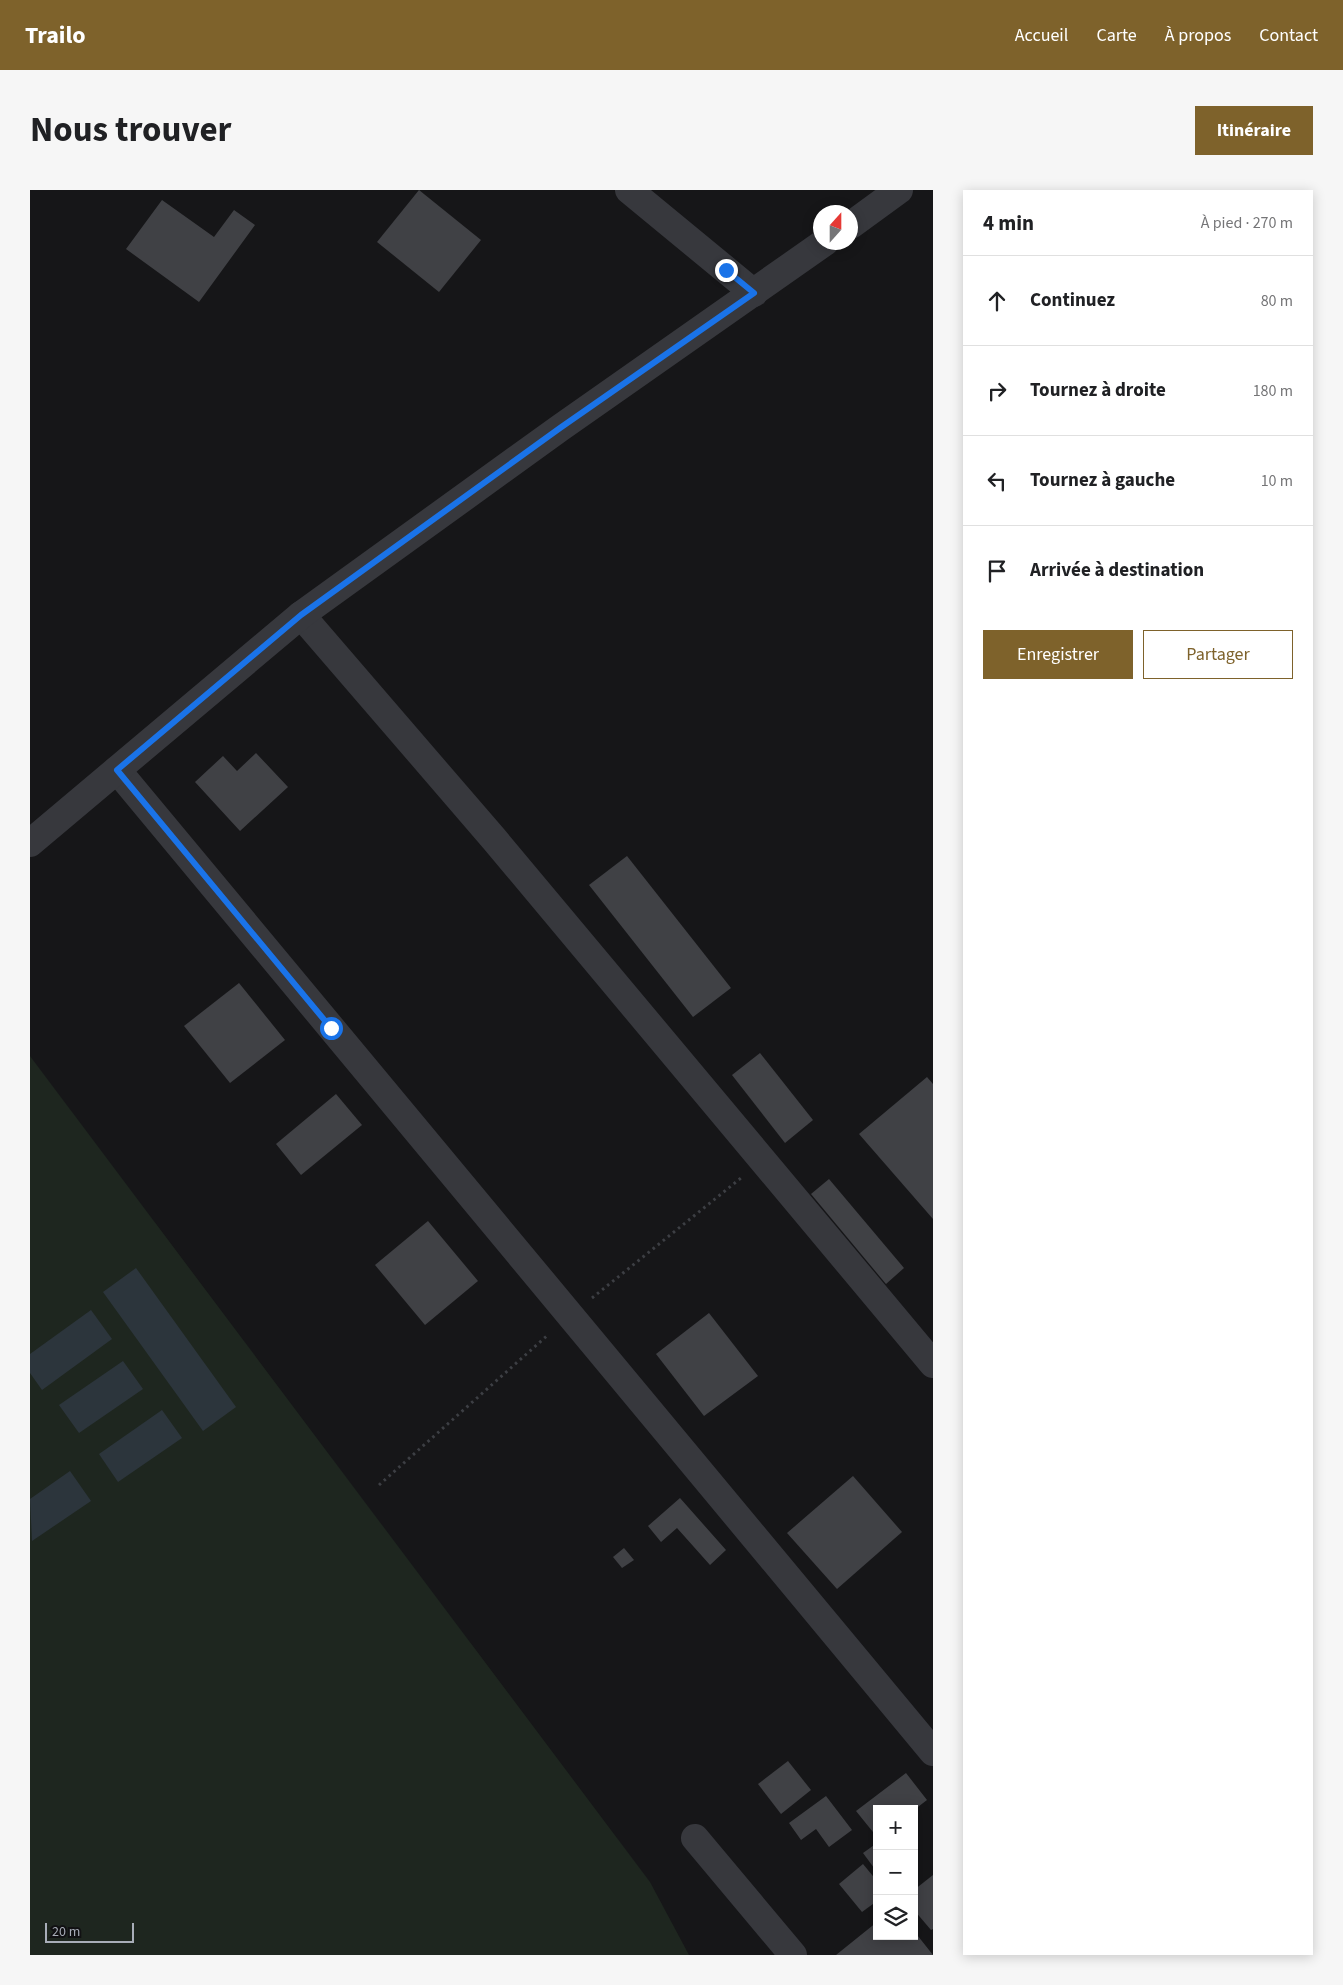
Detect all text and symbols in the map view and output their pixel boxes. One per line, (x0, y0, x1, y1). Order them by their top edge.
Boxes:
text: Trailo (25, 18, 86, 53)
text: Accueil (1015, 23, 1068, 48)
text: Carte (1096, 23, 1137, 48)
text: À propos (1165, 23, 1231, 48)
text: Contact (1259, 23, 1318, 48)
text: Nous trouver (30, 105, 231, 155)
button: Itinéraire (1195, 106, 1313, 155)
north arrow (813, 205, 858, 250)
text: 4 min (983, 208, 1034, 238)
text: À pied · 270 m (1201, 212, 1293, 234)
route end (715, 259, 738, 282)
icon: ahead (983, 287, 1011, 315)
text: Continuez (1030, 287, 1115, 314)
text: 80 m (1261, 290, 1293, 312)
icon: right (983, 377, 1011, 405)
text: Tournez à droite (1030, 377, 1166, 404)
text: 180 m (1253, 380, 1293, 402)
icon: left (983, 467, 1011, 495)
text: Tournez à gauche (1030, 467, 1175, 494)
text: 10 m (1261, 470, 1293, 492)
icon: arrive (983, 557, 1011, 585)
text: Arrivée à destination (1030, 557, 1204, 584)
button: Enregistrer (983, 630, 1133, 679)
button: Partager (1143, 630, 1293, 679)
route start (320, 1017, 343, 1040)
map controls (873, 1805, 918, 1940)
button: + (873, 1805, 918, 1850)
button: − (873, 1850, 918, 1895)
button: layers (873, 1895, 918, 1940)
scale bar (45, 1920, 134, 1943)
text: 20 m (52, 1922, 80, 1942)

